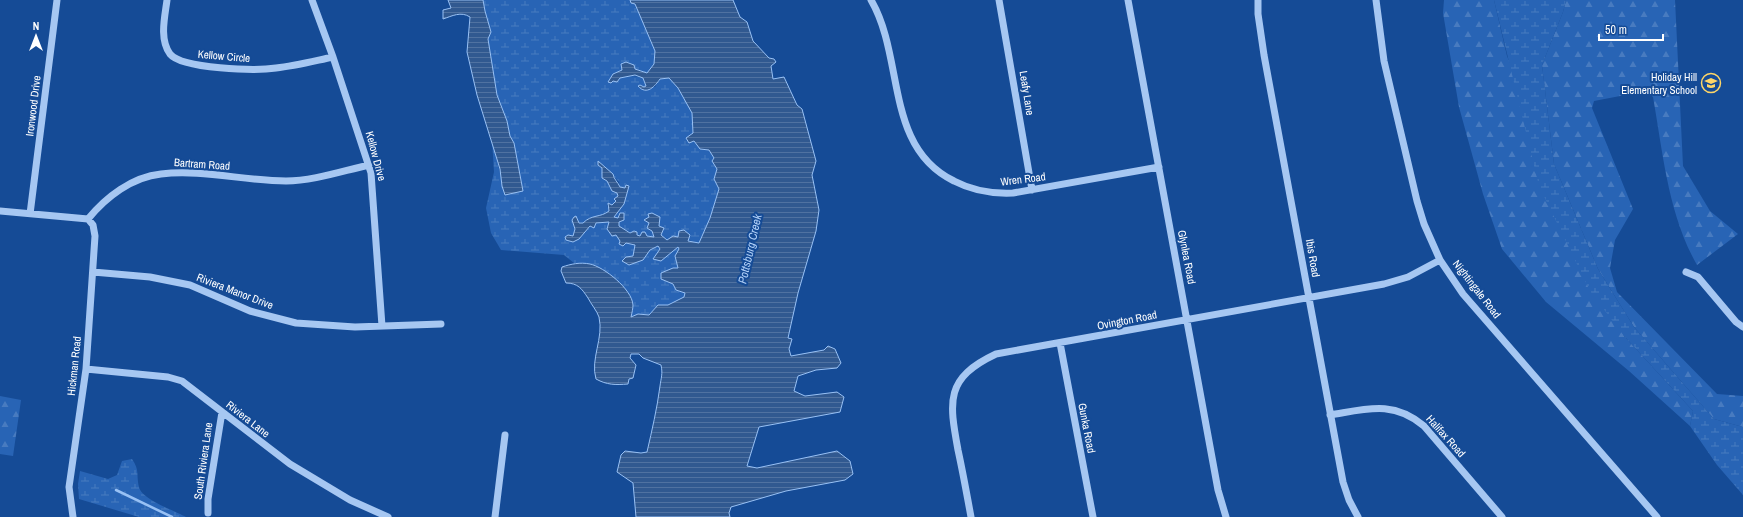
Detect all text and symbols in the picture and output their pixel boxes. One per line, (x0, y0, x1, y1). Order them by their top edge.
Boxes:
north arrow (16, 16, 56, 56)
scale bar (1599, 16, 1663, 42)
text: N (33, 19, 39, 33)
text: 50 m (1605, 22, 1627, 38)
street label: Kellow Circle (197, 47, 251, 65)
street label: Leafy Lane (1017, 70, 1037, 116)
place label: Holiday Hill Elementary School (1621, 70, 1697, 97)
school or university icon: Holiday Hill Elementary School (1700, 72, 1722, 94)
street label: Ironwood Drive (22, 75, 44, 137)
street label: Kellow Drive (363, 130, 389, 182)
street label: Bartram Road (174, 155, 230, 173)
street label: Wren Road (1000, 169, 1046, 189)
water label: Pottsburg Creek (734, 212, 766, 285)
street label: Glynlea Road (1175, 229, 1199, 285)
street label: Ibis Road (1303, 238, 1323, 278)
street label: Nightingale Road (1450, 257, 1504, 321)
street label: Riviera Manor Drive (195, 270, 275, 312)
street label: Ovington Road (1096, 307, 1158, 333)
street label: Hickman Road (64, 336, 84, 396)
street label: Riviera Lane (223, 398, 273, 440)
street label: Gunka Road (1075, 402, 1099, 454)
street label: Halifax Road (1423, 412, 1469, 460)
street label: South Riviera Lane (191, 422, 215, 500)

